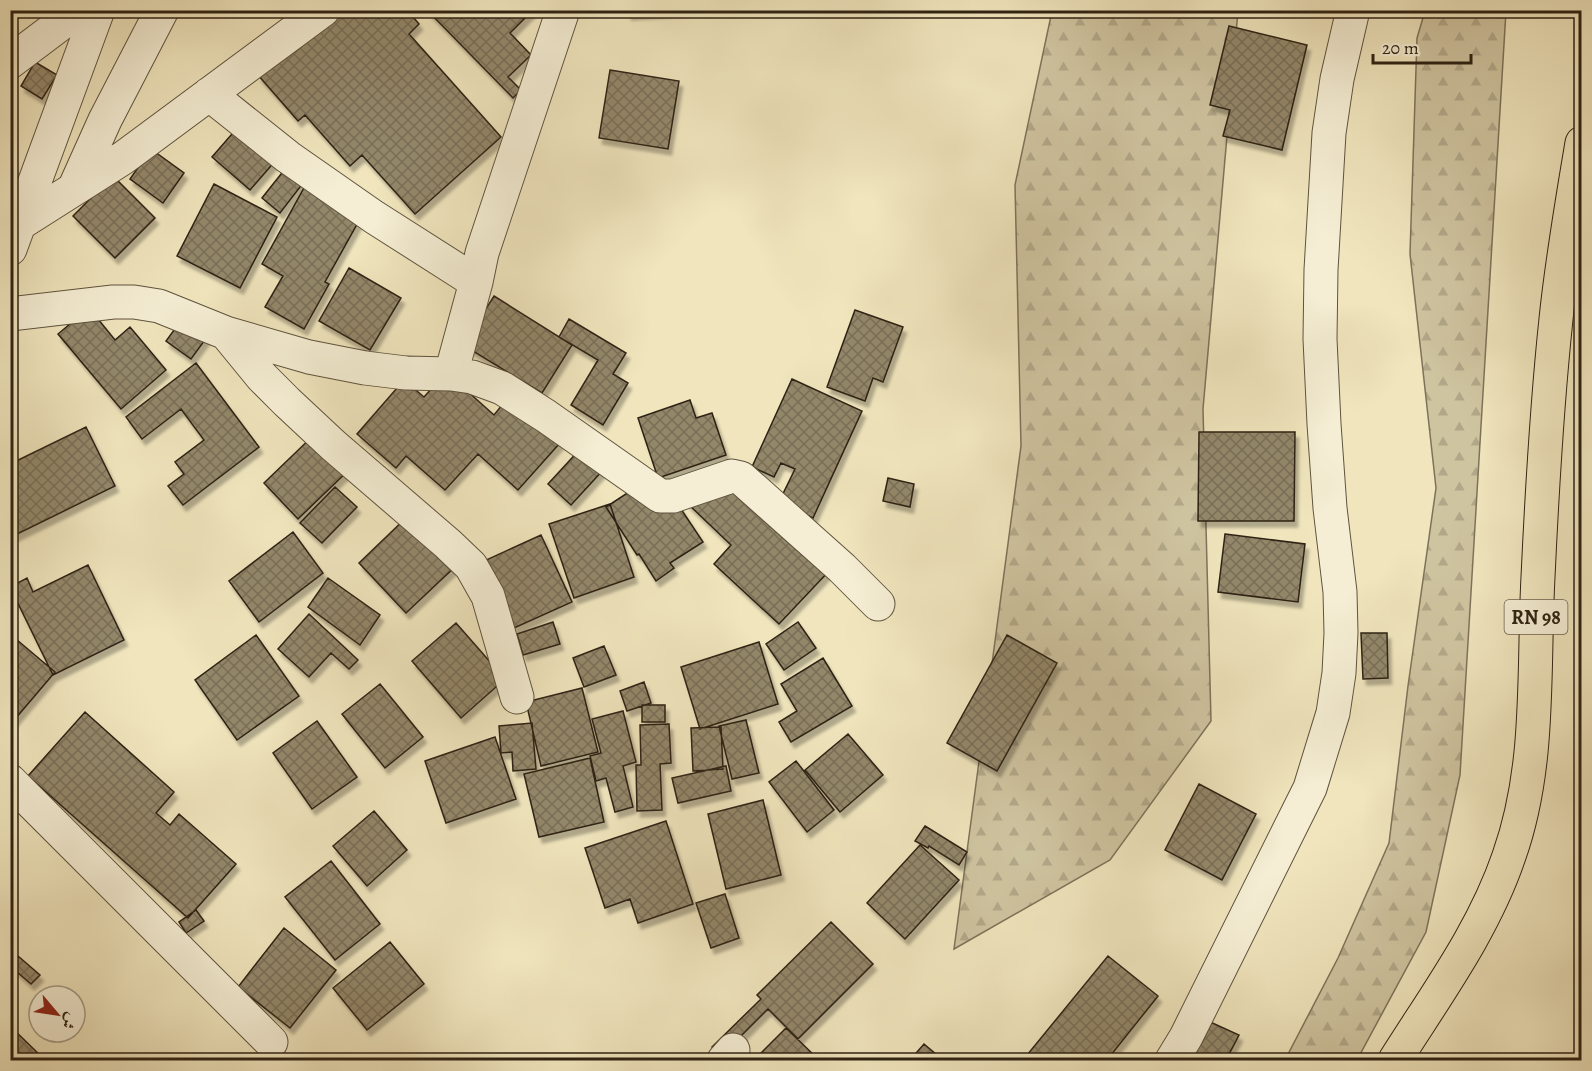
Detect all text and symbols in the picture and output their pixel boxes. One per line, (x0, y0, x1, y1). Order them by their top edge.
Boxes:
scale bar (1373, 27, 1470, 65)
text: 20 m (1382, 36, 1419, 60)
road number: RN 98 (1504, 600, 1568, 634)
north arrow (27, 984, 87, 1044)
text: ش (56, 1009, 83, 1033)

